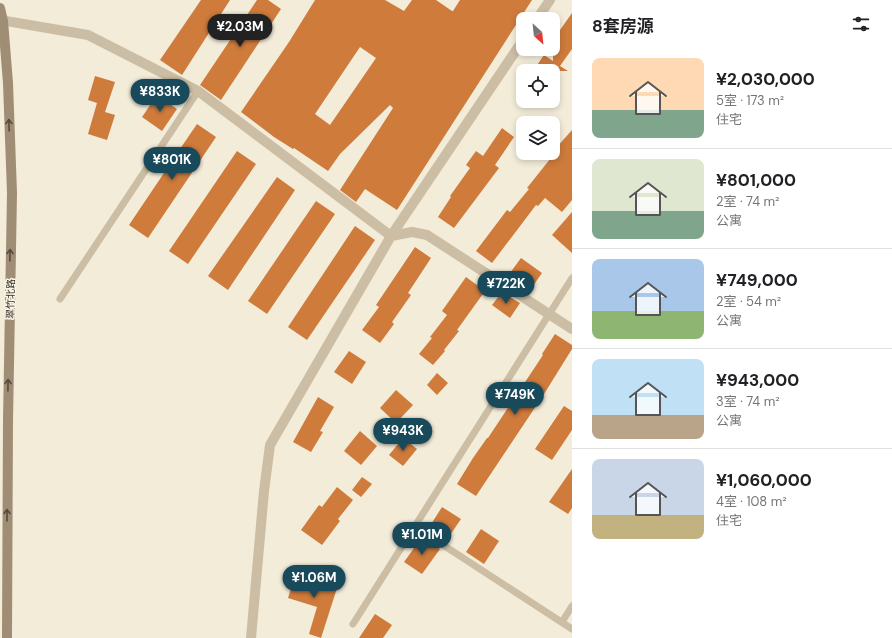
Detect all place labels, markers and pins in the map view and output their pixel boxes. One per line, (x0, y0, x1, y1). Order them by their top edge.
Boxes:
pin: ¥2.03M (207, 14, 273, 48)
pin: ¥833K (132, 79, 188, 113)
pin: ¥801K (144, 147, 200, 181)
pin: ¥722K (478, 271, 534, 305)
pin: ¥749K (487, 382, 543, 416)
pin: ¥943K (375, 418, 431, 452)
pin: ¥1.01M (389, 522, 455, 556)
pin: ¥1.06M (281, 565, 347, 599)

